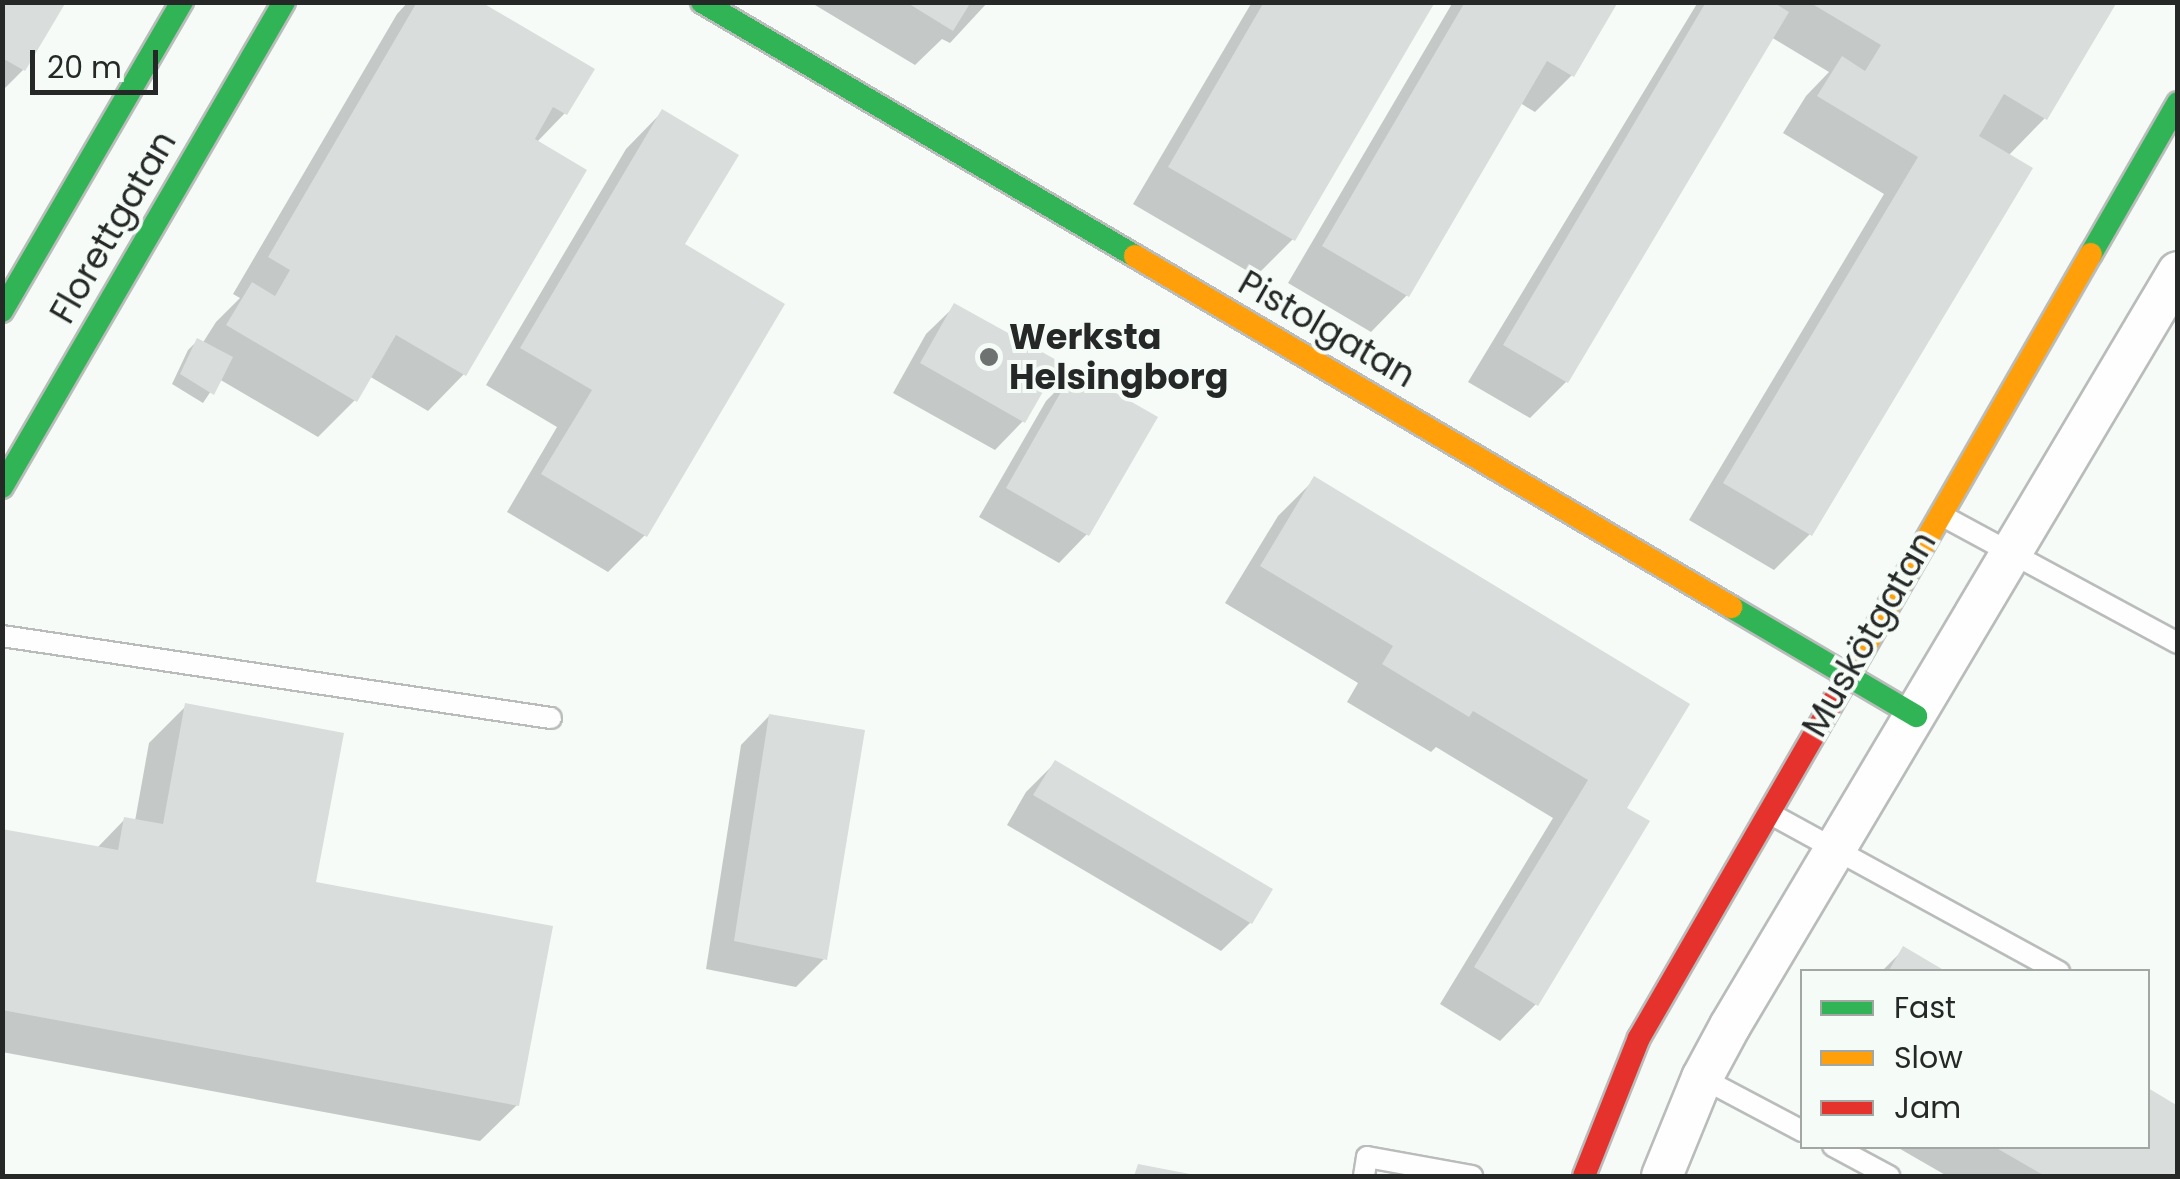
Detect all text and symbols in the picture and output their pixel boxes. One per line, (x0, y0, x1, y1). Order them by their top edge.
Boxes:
scale bar (35, 30, 162, 92)
text: 20 m (47, 46, 122, 89)
street label: Florettgatan (41, 123, 185, 331)
street label: Pistolgatan (1231, 262, 1423, 396)
place label: Werksta Helsingborg (1009, 316, 1228, 398)
marker: Werksta Helsingborg (978, 346, 1000, 368)
street label: Muskötgatan (1793, 524, 1945, 744)
legend (1800, 969, 2150, 1149)
text: Fast (1894, 986, 1956, 1029)
text: Slow (1894, 1036, 1963, 1079)
text: Jam (1894, 1086, 1961, 1129)

